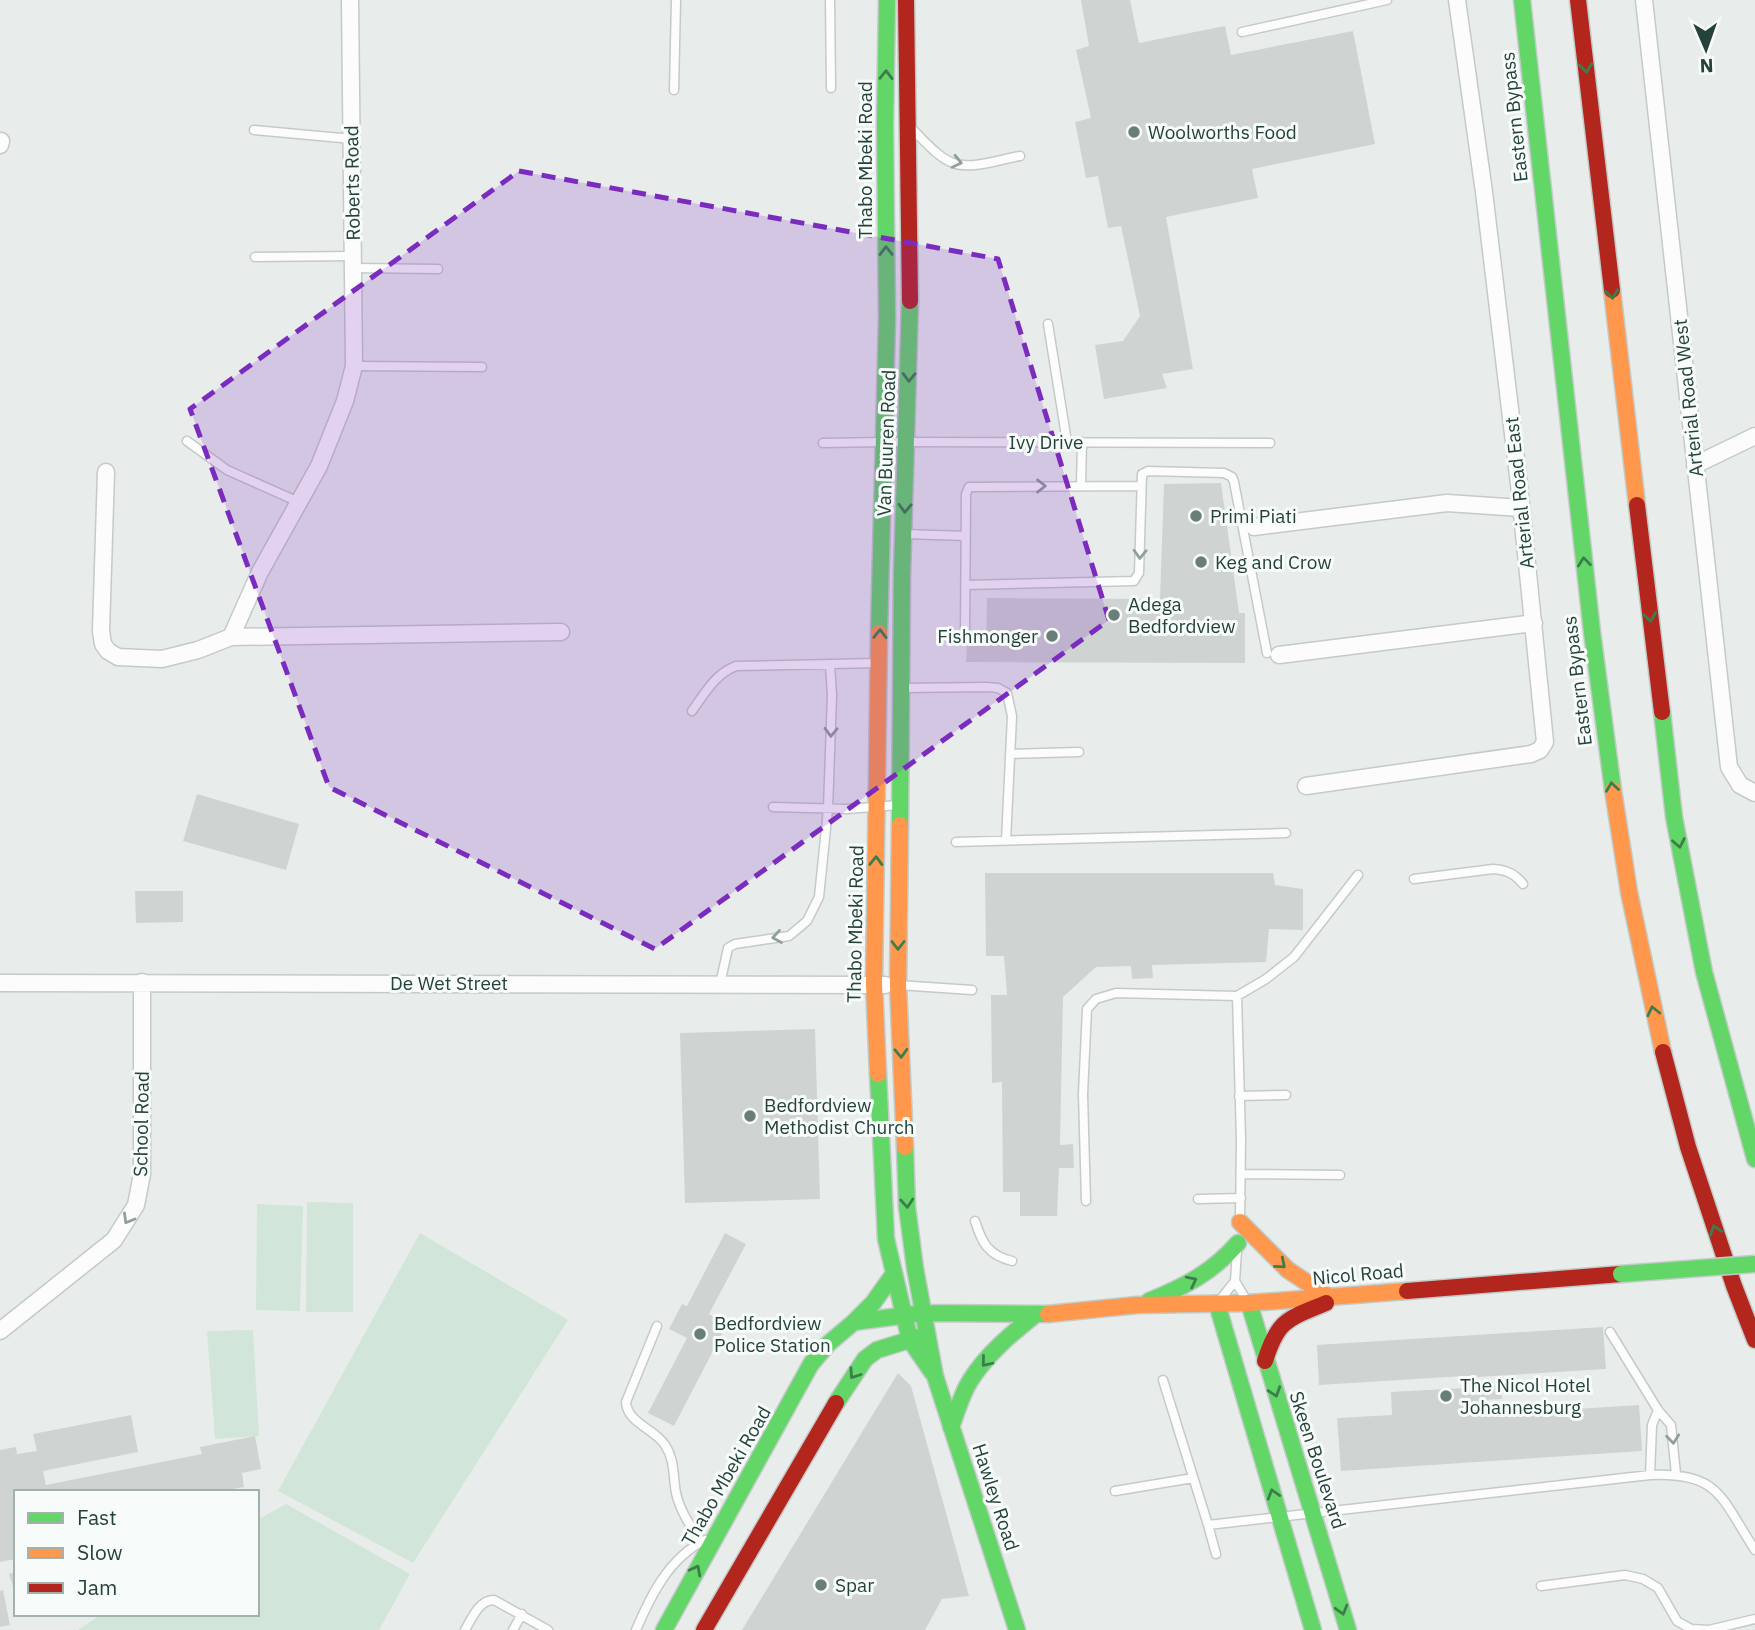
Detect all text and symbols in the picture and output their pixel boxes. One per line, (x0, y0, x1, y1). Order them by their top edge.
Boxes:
north arrow (1671, 14, 1741, 84)
street label: Eastern Bypass (1495, 51, 1533, 183)
text: N (1699, 54, 1714, 78)
one-way arrow (1578, 62, 1593, 74)
one-way arrow (878, 69, 894, 80)
street label: Thabo Mbeki Road (853, 81, 877, 239)
place label: Woolworths Food (1148, 120, 1297, 144)
marker: Woolworths Food (1126, 124, 1142, 140)
street label: Roberts Road (339, 125, 365, 241)
one-way arrow (951, 153, 963, 168)
one-way arrow (879, 245, 894, 256)
one-way arrow (1605, 288, 1620, 300)
street label: Arterial Road West (1668, 318, 1708, 478)
street label: Van Buuren Road (871, 369, 901, 517)
one-way arrow (901, 372, 917, 383)
street label: Arterial Road East (1499, 416, 1539, 570)
street label: Ivy Drive (1008, 430, 1084, 454)
one-way arrow (1036, 478, 1047, 494)
one-way arrow (897, 503, 912, 514)
place label: Primi Piati (1210, 504, 1297, 528)
marker: Primi Piati (1188, 508, 1204, 524)
one-way arrow (1132, 549, 1147, 560)
place label: Keg and Crow (1215, 550, 1332, 574)
marker: Keg and Crow (1193, 554, 1209, 570)
one-way arrow (1577, 556, 1592, 567)
place label: Adega Bedfordview (1128, 592, 1235, 638)
marker: Adega Bedfordview (1106, 607, 1122, 623)
one-way arrow (1643, 611, 1658, 623)
street label: Eastern Bypass (1557, 615, 1597, 747)
place label: Fishmonger (937, 624, 1038, 648)
one-way arrow (872, 628, 887, 639)
marker: Fishmonger (1044, 628, 1060, 644)
one-way arrow (823, 727, 838, 738)
one-way arrow (1605, 782, 1620, 793)
one-way arrow (1670, 837, 1685, 849)
street label: Thabo Mbeki Road (842, 845, 868, 1003)
one-way arrow (869, 855, 884, 866)
one-way arrow (772, 930, 783, 945)
one-way arrow (890, 940, 906, 950)
street label: De Wet Street (390, 971, 508, 995)
one-way arrow (1646, 1005, 1661, 1017)
one-way arrow (893, 1048, 908, 1059)
street label: School Road (128, 1071, 154, 1177)
place label: Bedfordview Methodist Church (764, 1093, 915, 1139)
marker: Bedfordview Methodist Church (742, 1108, 758, 1124)
one-way arrow (899, 1198, 914, 1209)
one-way arrow (123, 1212, 136, 1224)
one-way arrow (1709, 1224, 1723, 1236)
one-way arrow (1273, 1255, 1286, 1268)
street label: Nicol Road (1311, 1258, 1405, 1290)
one-way arrow (1185, 1276, 1198, 1290)
place label: Bedfordview Police Station (714, 1311, 831, 1357)
marker: Bedfordview Police Station (692, 1326, 708, 1342)
one-way arrow (982, 1353, 994, 1366)
one-way arrow (850, 1366, 862, 1379)
place label: The Nicol Hotel Johannesburg (1460, 1373, 1591, 1419)
one-way arrow (1267, 1386, 1281, 1398)
street label: Skeen Boulevard (1284, 1388, 1352, 1532)
marker: The Nicol Hotel Johannesburg (1438, 1388, 1454, 1404)
street label: Thabo Mbeki Road (676, 1402, 776, 1550)
one-way arrow (1665, 1434, 1680, 1445)
street label: Hawley Road (967, 1440, 1025, 1554)
one-way arrow (1266, 1488, 1281, 1500)
legend (14, 1490, 259, 1616)
text: Fast (77, 1503, 117, 1531)
text: Slow (77, 1538, 123, 1566)
one-way arrow (688, 1565, 701, 1577)
text: Jam (77, 1573, 117, 1601)
place label: Spar (835, 1573, 874, 1597)
marker: Spar (813, 1577, 829, 1593)
one-way arrow (1333, 1604, 1348, 1616)

